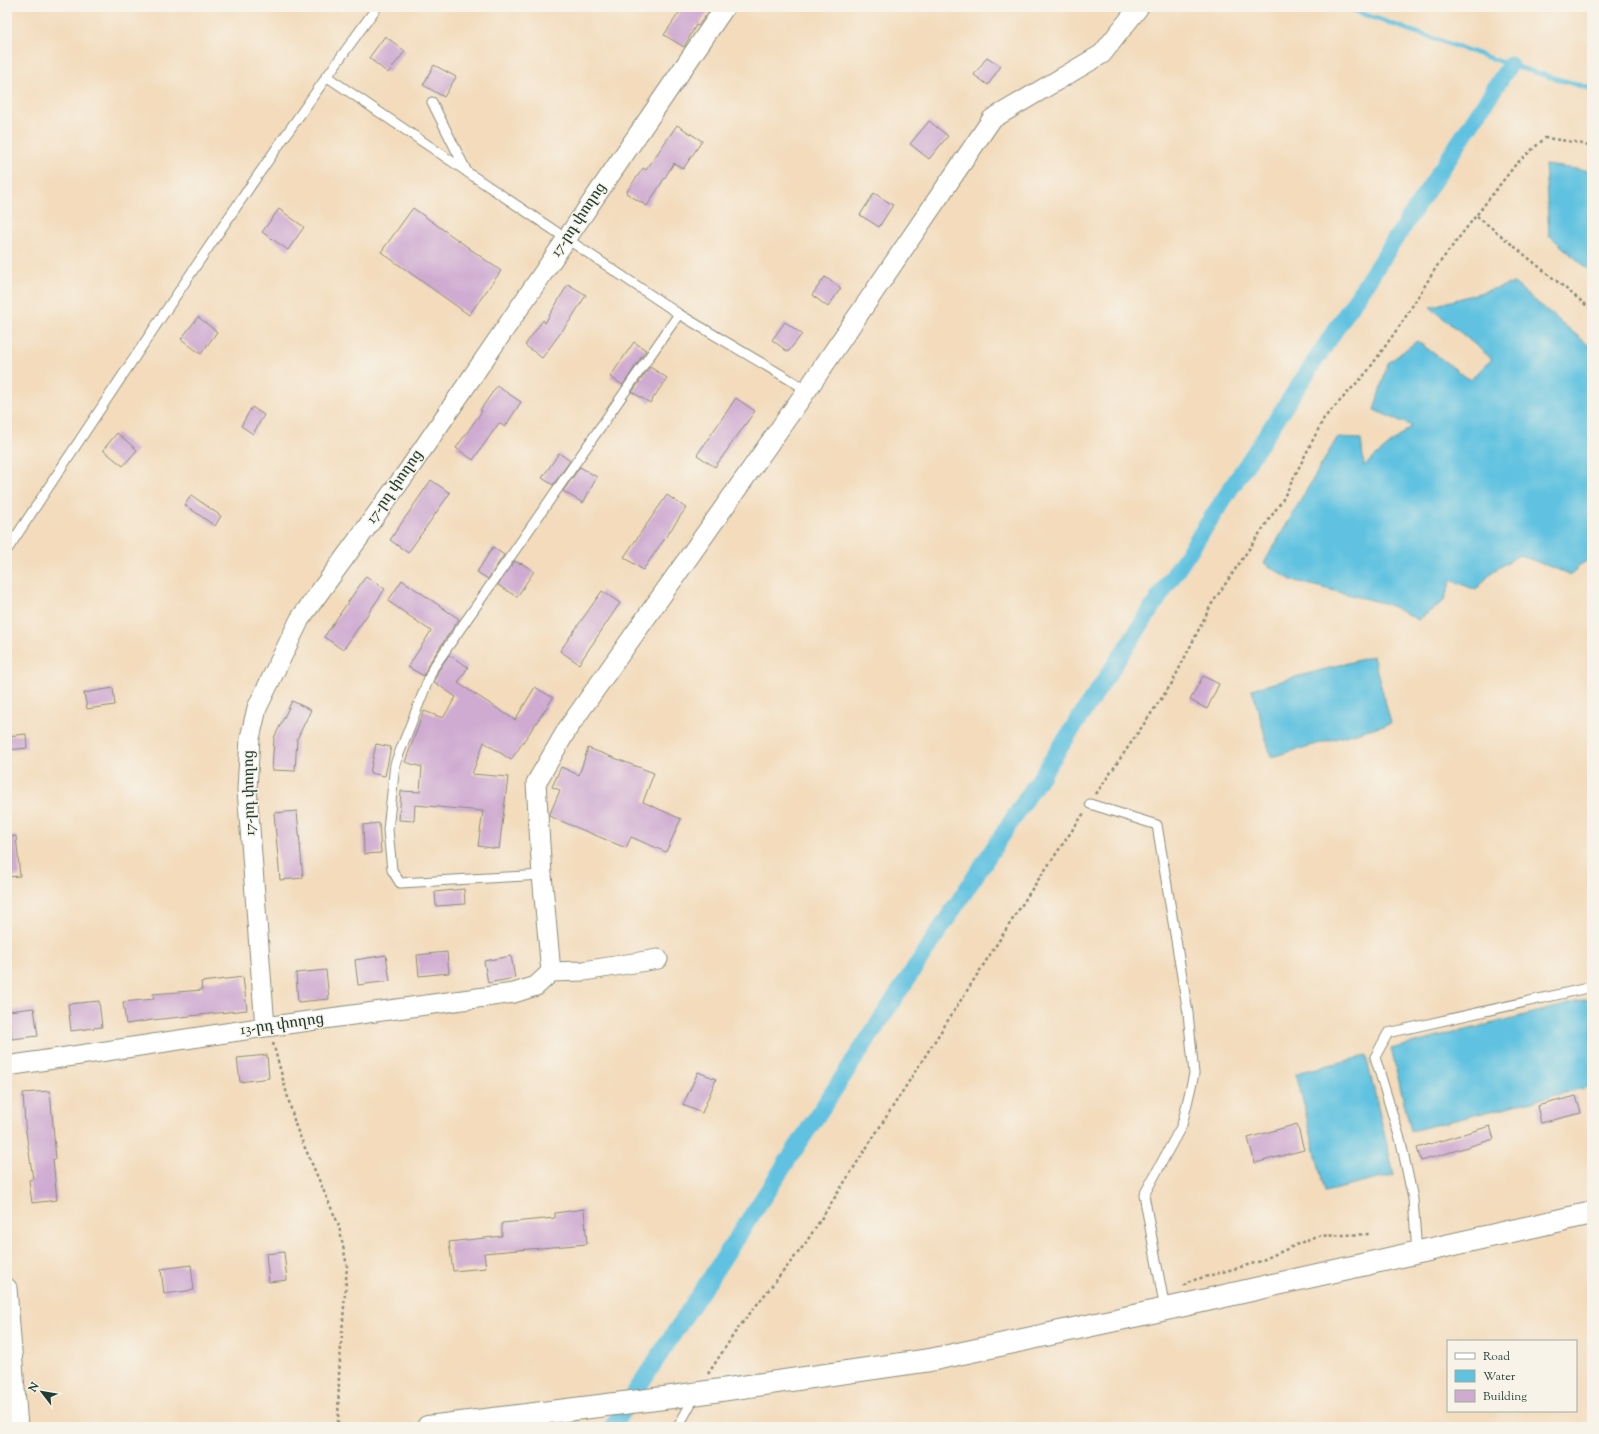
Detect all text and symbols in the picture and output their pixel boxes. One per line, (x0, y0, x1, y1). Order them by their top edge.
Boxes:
street label: 17-րդ փողոց (546, 179, 612, 261)
street label: 17-րդ փողոց (362, 446, 428, 528)
street label: 17-րդ փողոց (239, 750, 261, 836)
street label: 13-րդ փողոց (239, 1009, 325, 1041)
legend (1447, 1340, 1577, 1412)
text: Road (1483, 1348, 1510, 1366)
text: Water (1483, 1368, 1516, 1386)
north arrow (22, 1372, 62, 1412)
text: N (25, 1379, 44, 1396)
text: Building (1483, 1388, 1527, 1406)

